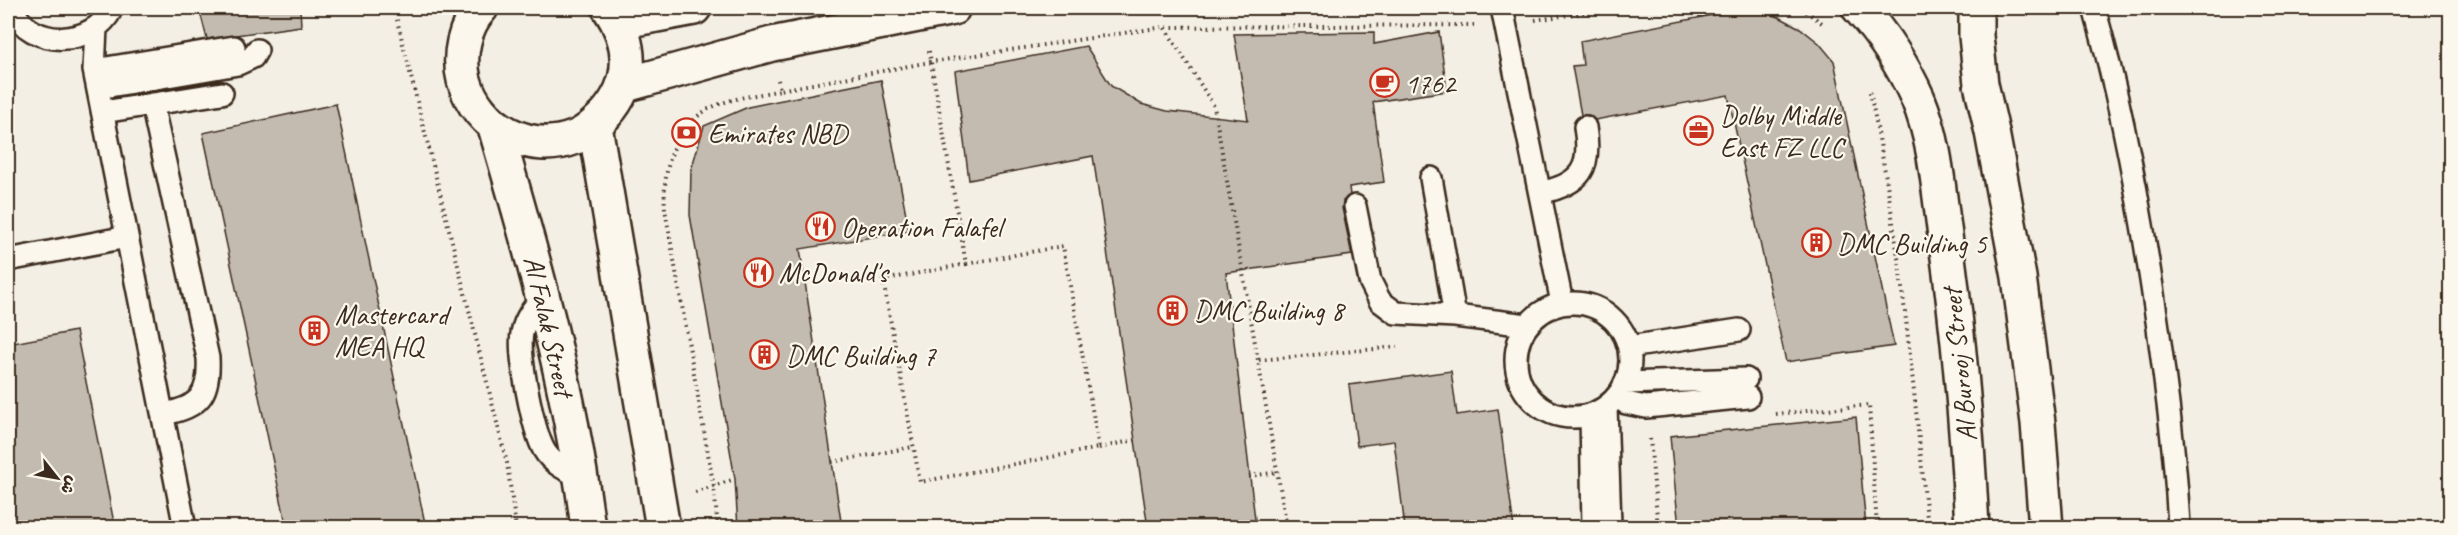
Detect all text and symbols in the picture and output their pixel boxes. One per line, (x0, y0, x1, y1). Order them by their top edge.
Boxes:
place label: 1762 (1405, 66, 1458, 101)
cafe icon: 1762 (1368, 67, 1400, 99)
place label: Dolby Middle East FZ LLC (1720, 98, 1847, 165)
office icon: Dolby Middle East FZ LLC (1683, 115, 1715, 147)
place label: Emirates NBD (708, 116, 850, 151)
bank icon: Emirates NBD (671, 117, 703, 149)
place label: Operation Falafel (841, 210, 1007, 245)
restaurant icon: Operation Falafel (804, 211, 836, 243)
place label: DMC Building 5 (1837, 226, 1988, 261)
building icon: DMC Building 5 (1800, 227, 1832, 259)
street label: Al Falak Street (516, 252, 583, 403)
place label: McDonald's (779, 255, 890, 290)
restaurant icon: McDonald's (742, 256, 774, 288)
street label: Al Burooj Street (1933, 283, 1984, 443)
place label: DMC Building 8 (1194, 293, 1346, 328)
building icon: DMC Building 8 (1157, 294, 1189, 326)
place label: Mastercard MEA HQ (335, 297, 452, 364)
building icon: Mastercard MEA HQ (298, 314, 330, 346)
place label: DMC Building 7 (786, 338, 937, 373)
building icon: DMC Building 7 (749, 339, 781, 371)
north arrow (27, 448, 87, 508)
text: ش (56, 473, 82, 498)

